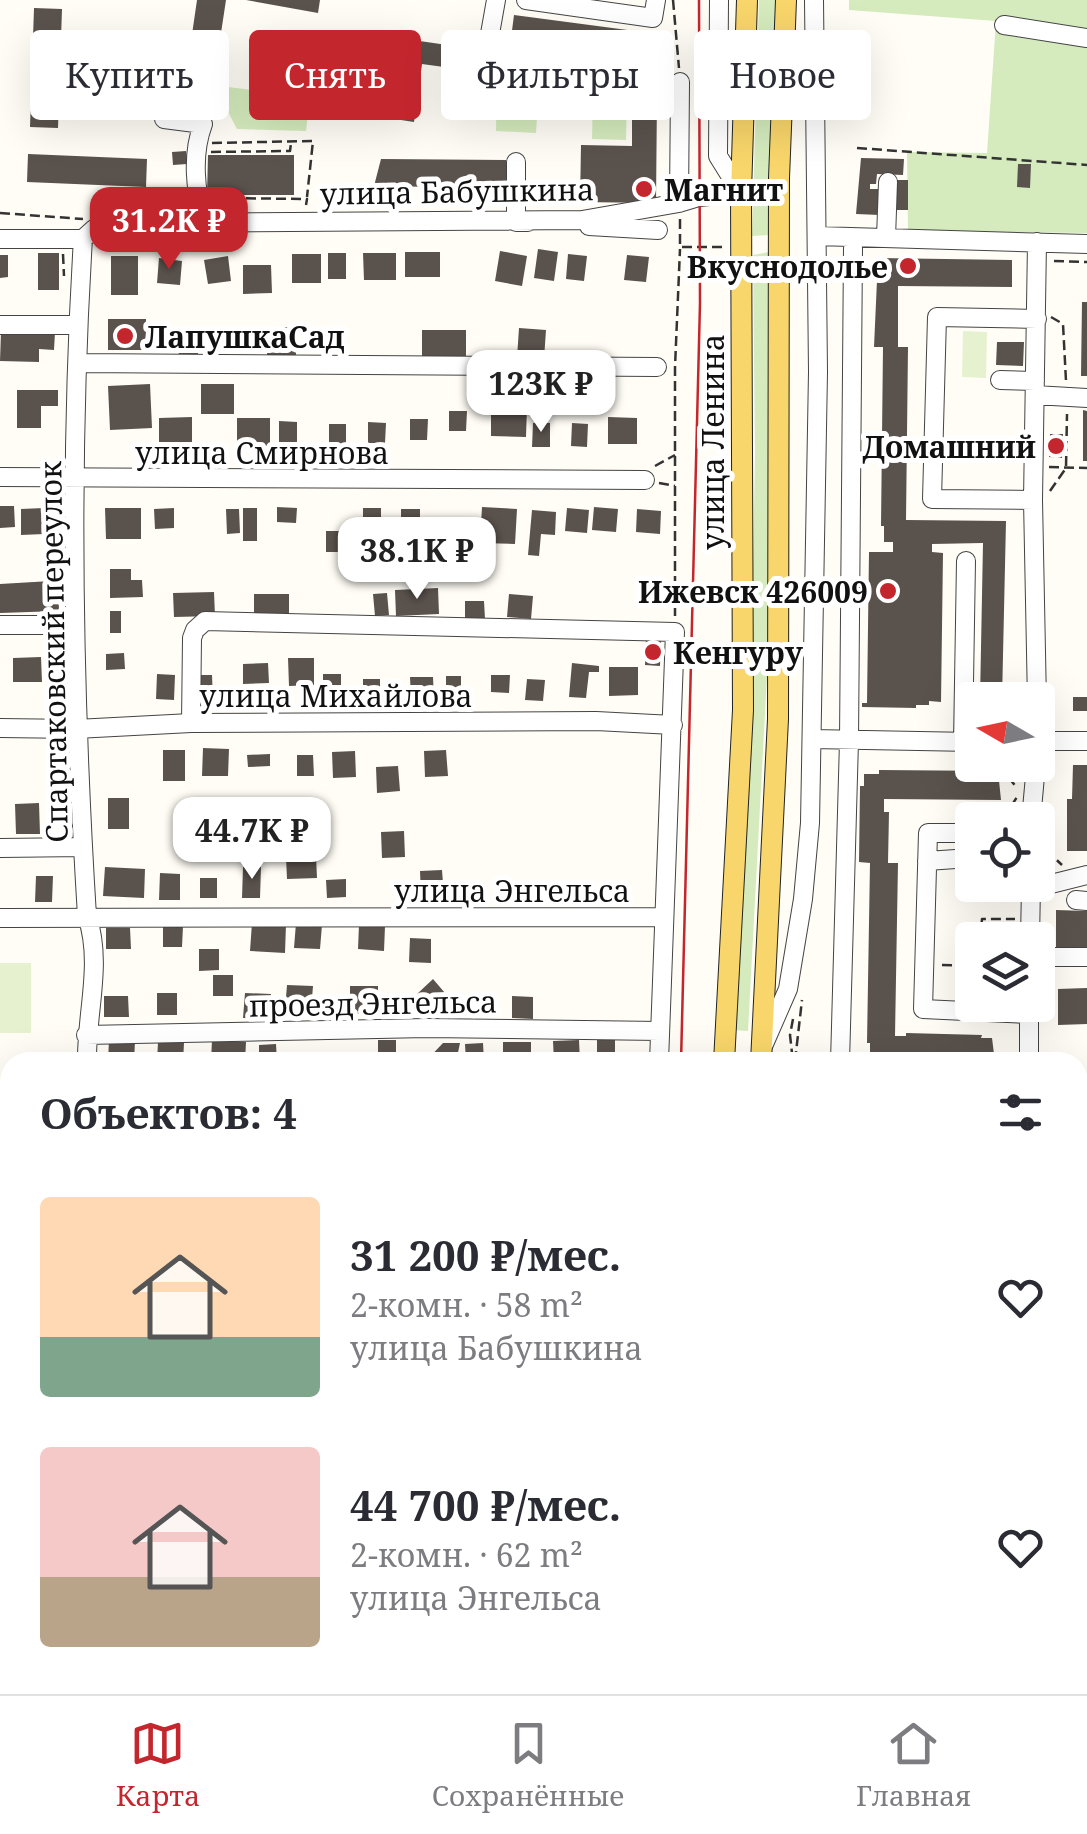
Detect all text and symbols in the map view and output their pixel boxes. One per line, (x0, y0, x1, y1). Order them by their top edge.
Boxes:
chip: Купить (30, 30, 229, 120)
chip: Снять (249, 30, 421, 120)
chip: Фильтры (441, 30, 674, 120)
chip: Новое (694, 30, 871, 120)
street label: улица Бабушкина (319, 168, 595, 214)
place label: Магнит (664, 169, 784, 210)
marker: Магнит (633, 178, 655, 200)
pin: 31.2K ₽ (77, 187, 261, 272)
text: 31.2K ₽ (112, 198, 226, 241)
place label: Вкуснодолье (687, 246, 888, 287)
marker: Вкуснодолье (897, 255, 919, 277)
place label: ЛапушкаСад (145, 316, 345, 357)
marker: ЛапушкаСад (114, 325, 136, 347)
street label: улица Ленина (692, 334, 733, 550)
pin: 123K ₽ (460, 350, 622, 435)
text: 123K ₽ (489, 361, 593, 404)
place label: Домашний (863, 426, 1036, 467)
street label: улица Смирнова (135, 432, 389, 473)
marker: Домашний (1045, 435, 1067, 457)
street label: Спартаковский переулок (29, 461, 77, 843)
pin: 38.1K ₽ (325, 517, 509, 602)
text: 38.1K ₽ (360, 528, 474, 571)
place label: Ижевск 426009 (638, 571, 868, 612)
marker: Ижевск 426009 (877, 580, 899, 602)
place label: Кенгуру (673, 632, 804, 673)
marker: Кенгуру (642, 641, 664, 663)
street label: улица Михайлова (199, 675, 473, 716)
north arrow (955, 682, 1055, 782)
map controls (955, 682, 1055, 1022)
pin: 44.7K ₽ (160, 797, 344, 882)
button: locate (955, 802, 1055, 902)
text: 44.7K ₽ (195, 808, 309, 851)
street label: улица Энгельса (394, 870, 630, 911)
button: layers (955, 922, 1055, 1022)
street label: проезд Энгельса (248, 980, 498, 1026)
text: Объектов: 4 (40, 1084, 297, 1141)
icon: filters (993, 1085, 1048, 1140)
text: 31 200 ₽/мес. (350, 1226, 621, 1283)
icon: home (120, 1237, 240, 1357)
icon: heart (993, 1270, 1048, 1325)
text: 2-комн. · 58 m² (350, 1283, 583, 1326)
text: улица Бабушкина (350, 1326, 643, 1369)
text: 44 700 ₽/мес. (350, 1476, 621, 1533)
icon: home (120, 1487, 240, 1607)
icon: heart (993, 1520, 1048, 1575)
text: 2-комн. · 62 m² (350, 1533, 583, 1576)
text: улица Энгельса (350, 1576, 602, 1619)
tab: Карта (116, 1716, 200, 1814)
tab: Сохранённые (432, 1716, 624, 1814)
tab: Главная (856, 1716, 971, 1814)

